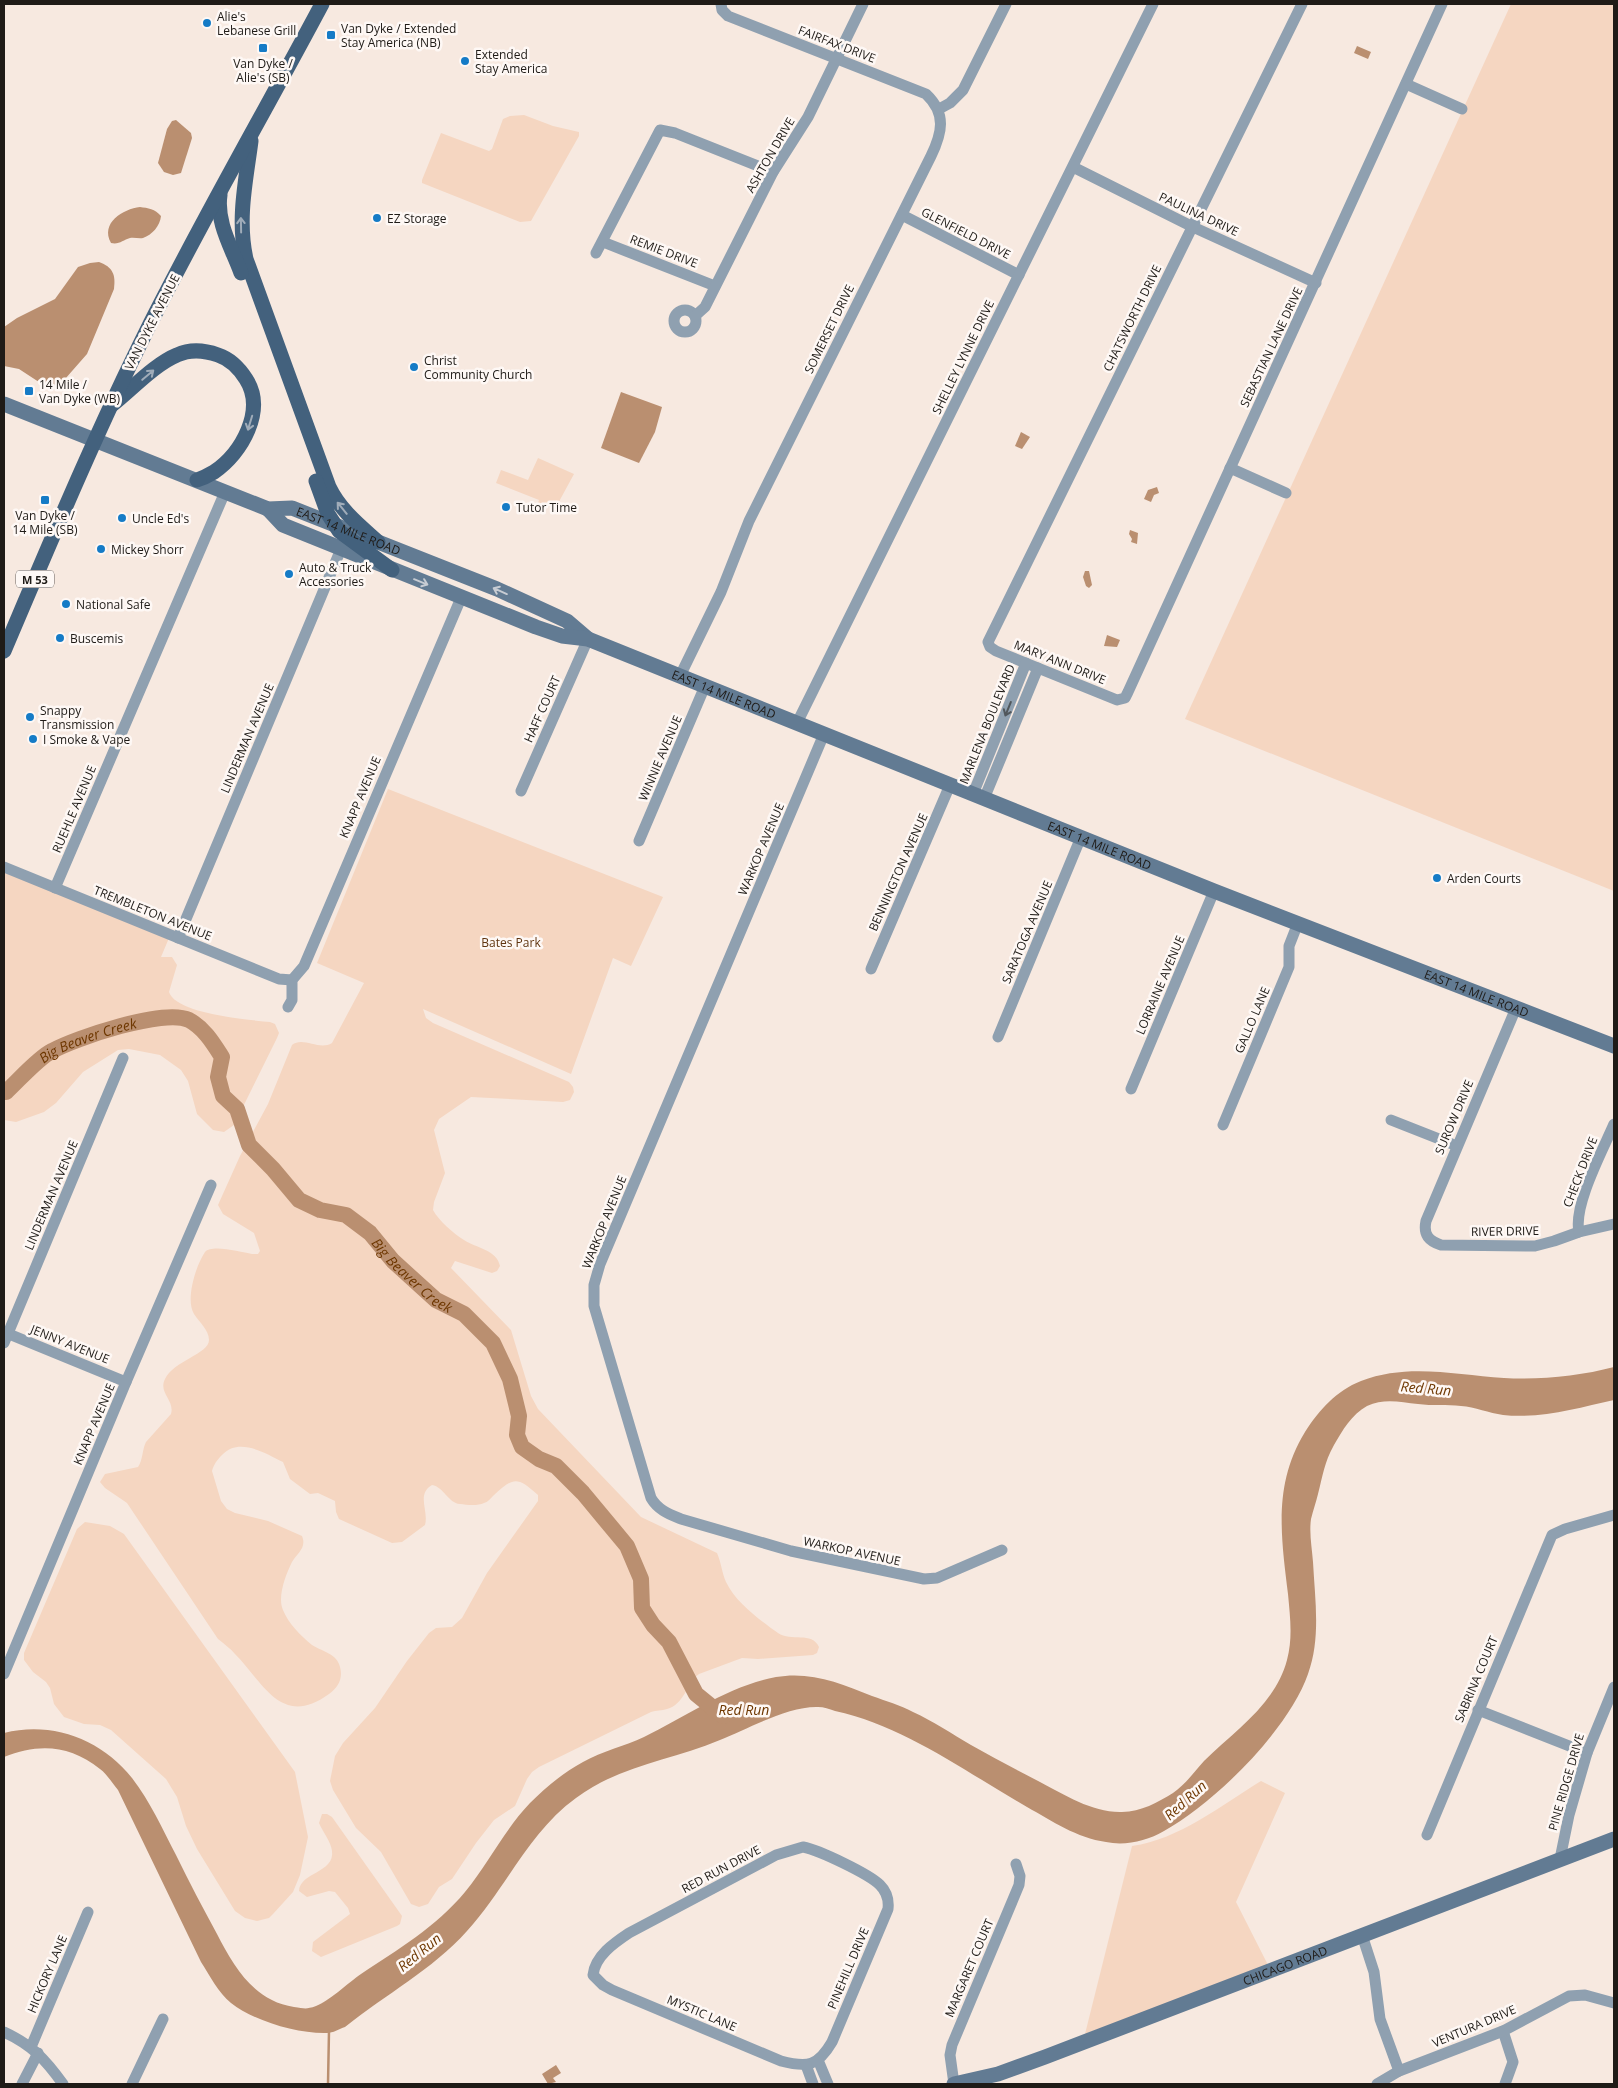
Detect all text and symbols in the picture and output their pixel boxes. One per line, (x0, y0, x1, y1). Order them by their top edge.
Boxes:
place label: Alie's Lebanese Grill (217, 8, 296, 39)
marker: Alie's Lebanese Grill (201, 17, 213, 29)
place label: Van Dyke / Extended Stay America (NB) (341, 20, 456, 51)
street label: FAIRFAX DRIVE (796, 21, 878, 67)
marker: Van Dyke / Extended Stay America (NB) (325, 29, 337, 41)
marker: Van Dyke / Alie's (SB) (257, 42, 269, 54)
place label: Extended Stay America (475, 46, 547, 77)
place label: Van Dyke / Alie's (SB) (233, 55, 293, 86)
marker: Extended Stay America (459, 55, 471, 67)
street label: ASHTON DRIVE (742, 114, 798, 196)
street label: PAULINA DRIVE (1156, 188, 1242, 240)
street label: GLENFIELD DRIVE (918, 203, 1014, 263)
place label: EZ Storage (387, 210, 447, 227)
marker: EZ Storage (371, 212, 383, 224)
one-way arrow (236, 217, 246, 234)
street label: REMIE DRIVE (628, 230, 700, 272)
street label: CHATSWORTH DRIVE (1099, 262, 1165, 374)
street label: VAN DYKE AVENUE (121, 271, 183, 373)
street label: SOMERSET DRIVE (800, 282, 858, 376)
street label: SEBASTIAN LANE DRIVE (1236, 284, 1306, 410)
street label: SHELLEY LYNNE DRIVE (928, 297, 998, 417)
place label: Christ Community Church (424, 352, 532, 383)
marker: Christ Community Church (408, 361, 420, 373)
one-way arrow (141, 370, 154, 381)
place label: 14 Mile / Van Dyke (WB) (39, 376, 121, 407)
marker: 14 Mile / Van Dyke (WB) (23, 385, 35, 397)
one-way arrow (245, 415, 255, 431)
marker: Van Dyke / 14 Mile (SB) (39, 494, 51, 506)
place label: Tutor Time (516, 499, 577, 516)
marker: Tutor Time (500, 501, 512, 513)
street label: EAST 14 MILE ROAD (294, 502, 403, 559)
one-way arrow (337, 502, 348, 515)
place label: Van Dyke / 14 Mile (SB) (13, 507, 78, 538)
place label: Uncle Ed's (132, 510, 189, 527)
marker: Uncle Ed's (116, 512, 128, 524)
place label: Mickey Shorr (111, 541, 184, 558)
marker: Mickey Shorr (95, 543, 107, 555)
place label: Auto & Truck Accessories (299, 559, 372, 590)
marker: Auto & Truck Accessories (283, 568, 295, 580)
road number: M 53 (16, 570, 54, 588)
one-way arrow (414, 578, 429, 587)
one-way arrow (493, 586, 508, 596)
place label: National Safe (76, 596, 151, 613)
marker: National Safe (60, 598, 72, 610)
place label: Buscemis (70, 630, 123, 647)
marker: Buscemis (54, 632, 66, 644)
street label: MARY ANN DRIVE (1012, 636, 1108, 688)
street label: MARLENA BOULEVARD (955, 661, 1019, 787)
street label: EAST 14 MILE ROAD (669, 665, 779, 722)
street label: HAFF COURT (520, 672, 564, 745)
street label: LINDERMAN AVENUE (216, 680, 278, 796)
one-way arrow (1002, 701, 1011, 716)
place label: Snappy Transmission (40, 702, 114, 733)
marker: Snappy Transmission (24, 711, 36, 723)
street label: WINNIE AVENUE (634, 713, 686, 803)
place label: I Smoke & Vape (43, 731, 131, 748)
marker: I Smoke & Vape (27, 733, 39, 745)
street label: KNAPP AVENUE (335, 753, 385, 841)
street label: RUEHLE AVENUE (48, 763, 100, 855)
street label: WARKOP AVENUE (734, 800, 788, 898)
street label: BENNINGTON AVENUE (864, 810, 932, 934)
street label: EAST 14 MILE ROAD (1045, 816, 1154, 874)
place label: Arden Courts (1447, 870, 1521, 887)
marker: Arden Courts (1431, 872, 1443, 884)
street label: SARATOGA AVENUE (998, 878, 1056, 986)
street label: TREMBLETON AVENUE (91, 881, 215, 945)
street label: LORRAINE AVENUE (1131, 933, 1189, 1037)
park label: Bates Park (481, 934, 541, 951)
street label: EAST 14 MILE ROAD (1422, 965, 1531, 1021)
street label: GALLO LANE (1230, 984, 1274, 1056)
water label: Big Beaver Creek (34, 1013, 139, 1067)
street label: SUROW DRIVE (1431, 1077, 1477, 1157)
street label: CHECK DRIVE (1559, 1134, 1601, 1210)
street label: LINDERMAN AVENUE (20, 1137, 82, 1253)
street label: WARKOP AVENUE (578, 1173, 630, 1271)
street label: RIVER DRIVE (1471, 1222, 1539, 1240)
water label: Big Beaver Creek (368, 1233, 457, 1317)
street label: JENNY AVENUE (27, 1320, 112, 1368)
water label: Red Run (1400, 1376, 1452, 1400)
street label: KNAPP AVENUE (69, 1380, 119, 1468)
street label: WARKOP AVENUE (802, 1532, 902, 1570)
street label: SABRINA COURT (1450, 1633, 1502, 1725)
water label: Red Run (719, 1700, 769, 1719)
street label: PINE RIDGE DRIVE (1544, 1731, 1588, 1833)
water label: Red Run (1160, 1776, 1210, 1824)
street label: RED RUN DRIVE (678, 1841, 764, 1897)
street label: MARGARET COURT (941, 1916, 998, 2020)
street label: PINEHILL DRIVE (823, 1924, 873, 2012)
water label: Red Run (393, 1929, 445, 1975)
street label: HICKORY LANE (23, 1932, 71, 2016)
street label: CHICAGO ROAD (1240, 1941, 1330, 1989)
street label: MYSTIC LANE (664, 1991, 740, 2035)
street label: VENTURA DRIVE (1429, 2001, 1519, 2051)

